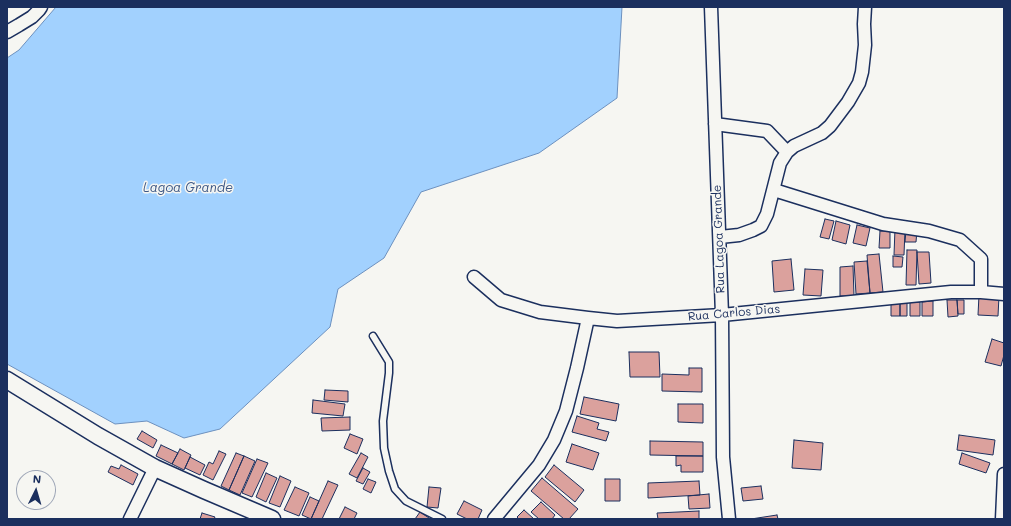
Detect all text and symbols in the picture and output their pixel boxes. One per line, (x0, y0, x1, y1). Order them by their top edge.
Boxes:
water label: Lagoa Grande (143, 180, 233, 196)
street label: Rua Lagoa Grande (710, 184, 728, 294)
street label: Rua Carlos Dias (687, 302, 781, 324)
north arrow (16, 470, 56, 510)
text: N (32, 471, 42, 486)

